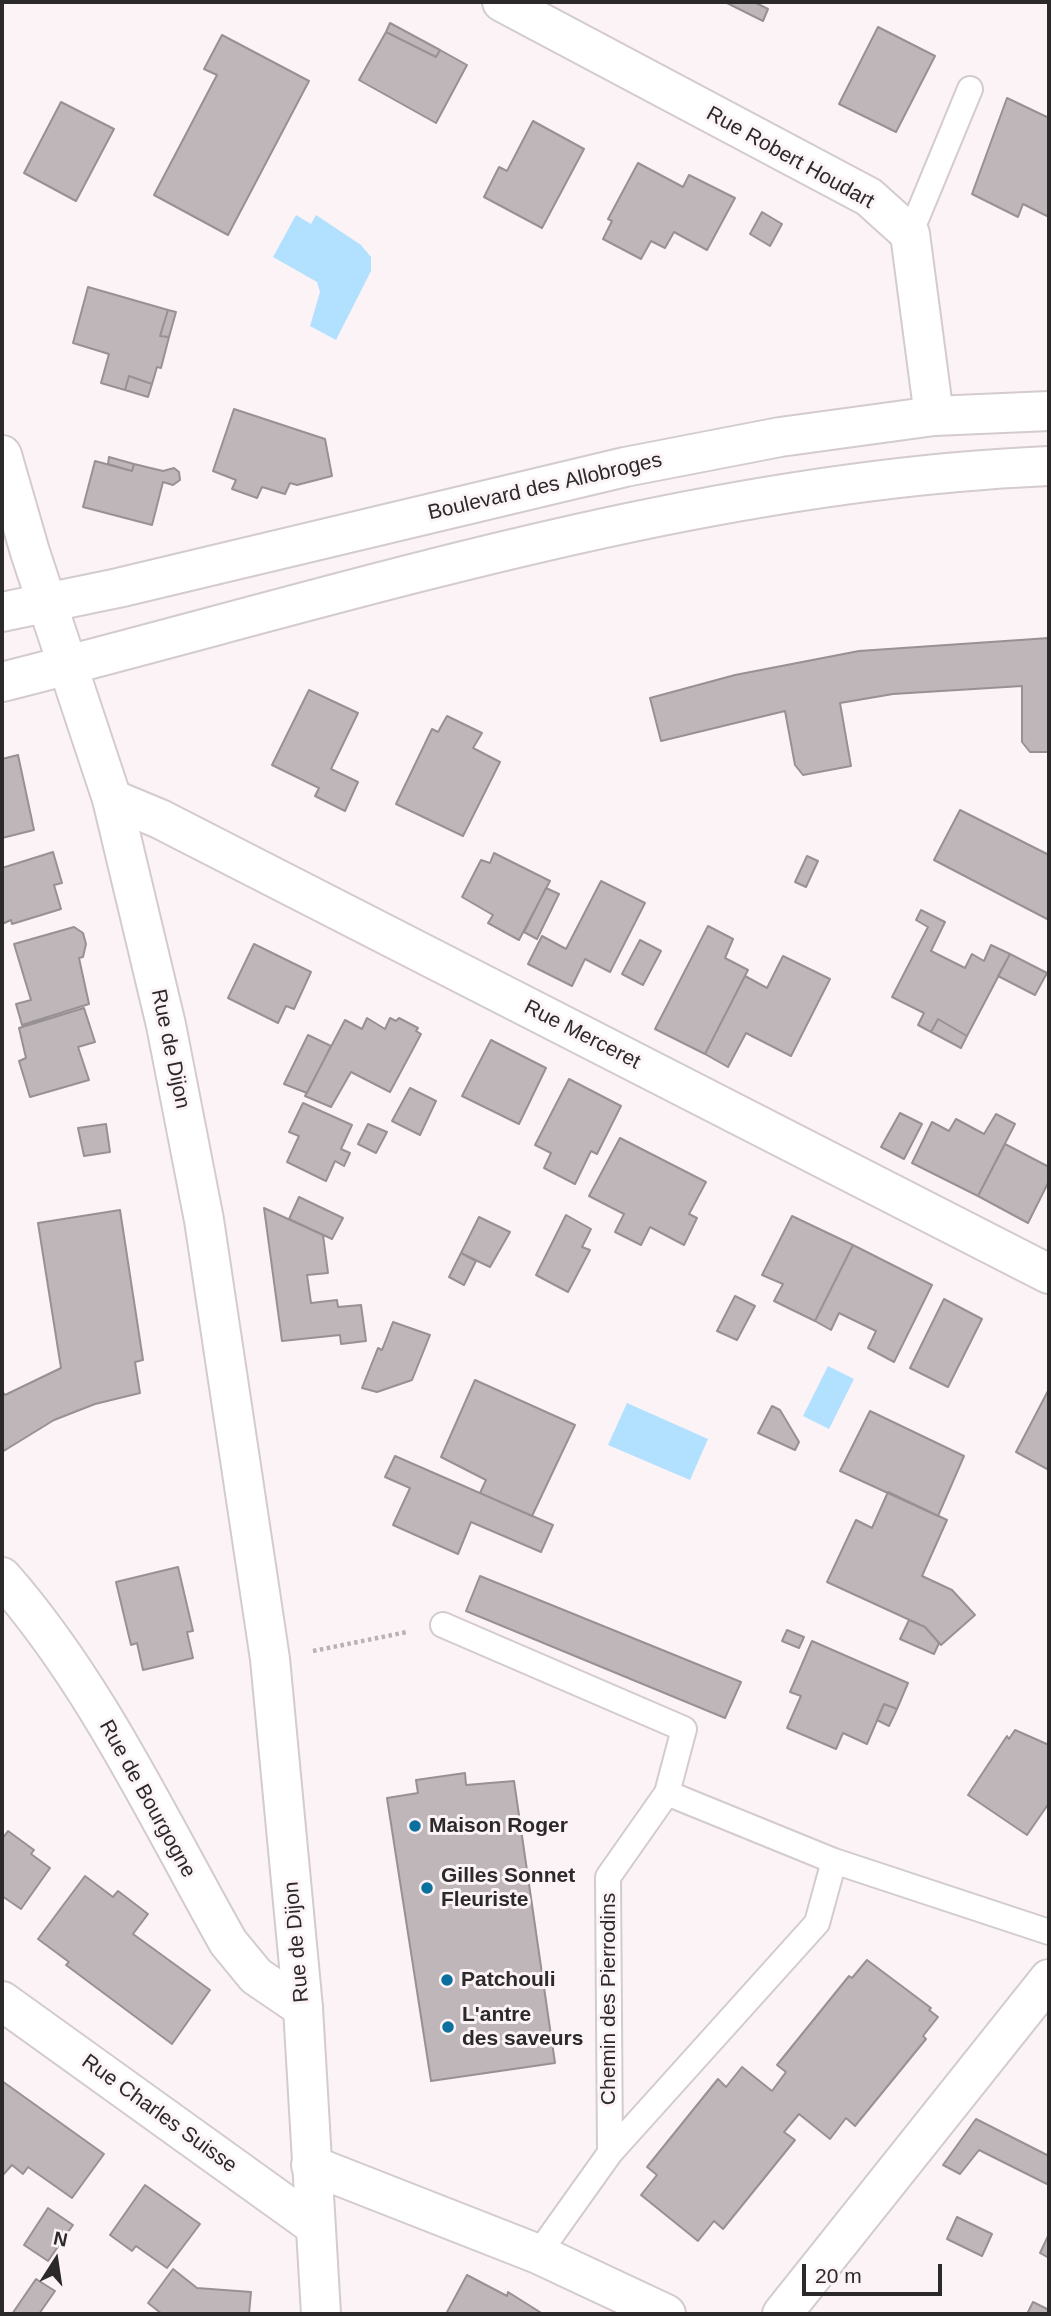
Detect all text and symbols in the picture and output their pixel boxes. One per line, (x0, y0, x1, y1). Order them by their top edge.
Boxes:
street label: Rue Robert Houdart (702, 101, 878, 215)
street label: Boulevard des Allobroges (426, 448, 664, 526)
street label: Rue de Dijon (145, 987, 195, 1111)
street label: Rue Merceret (520, 995, 644, 1075)
street label: Rue de Bourgogne (93, 1716, 201, 1882)
place label: Maison Roger (429, 1813, 568, 1839)
marker: Maison Roger (407, 1818, 423, 1834)
place label: Gilles Sonnet Fleuriste (441, 1863, 575, 1913)
street label: Rue de Dijon (279, 1880, 315, 2004)
marker: Gilles Sonnet Fleuriste (419, 1880, 435, 1896)
street label: Chemin des Pierrodins (596, 1893, 622, 2105)
place label: Patchouli (461, 1967, 556, 1993)
marker: Patchouli (439, 1972, 455, 1988)
place label: L'antre des saveurs (462, 2002, 583, 2052)
marker: L'antre des saveurs (440, 2019, 456, 2035)
street label: Rue Charles Suisse (77, 2049, 241, 2179)
north arrow (21, 2225, 91, 2295)
text: N (52, 2227, 69, 2251)
scale bar (806, 2250, 946, 2294)
text: 20 m (815, 2264, 862, 2287)

